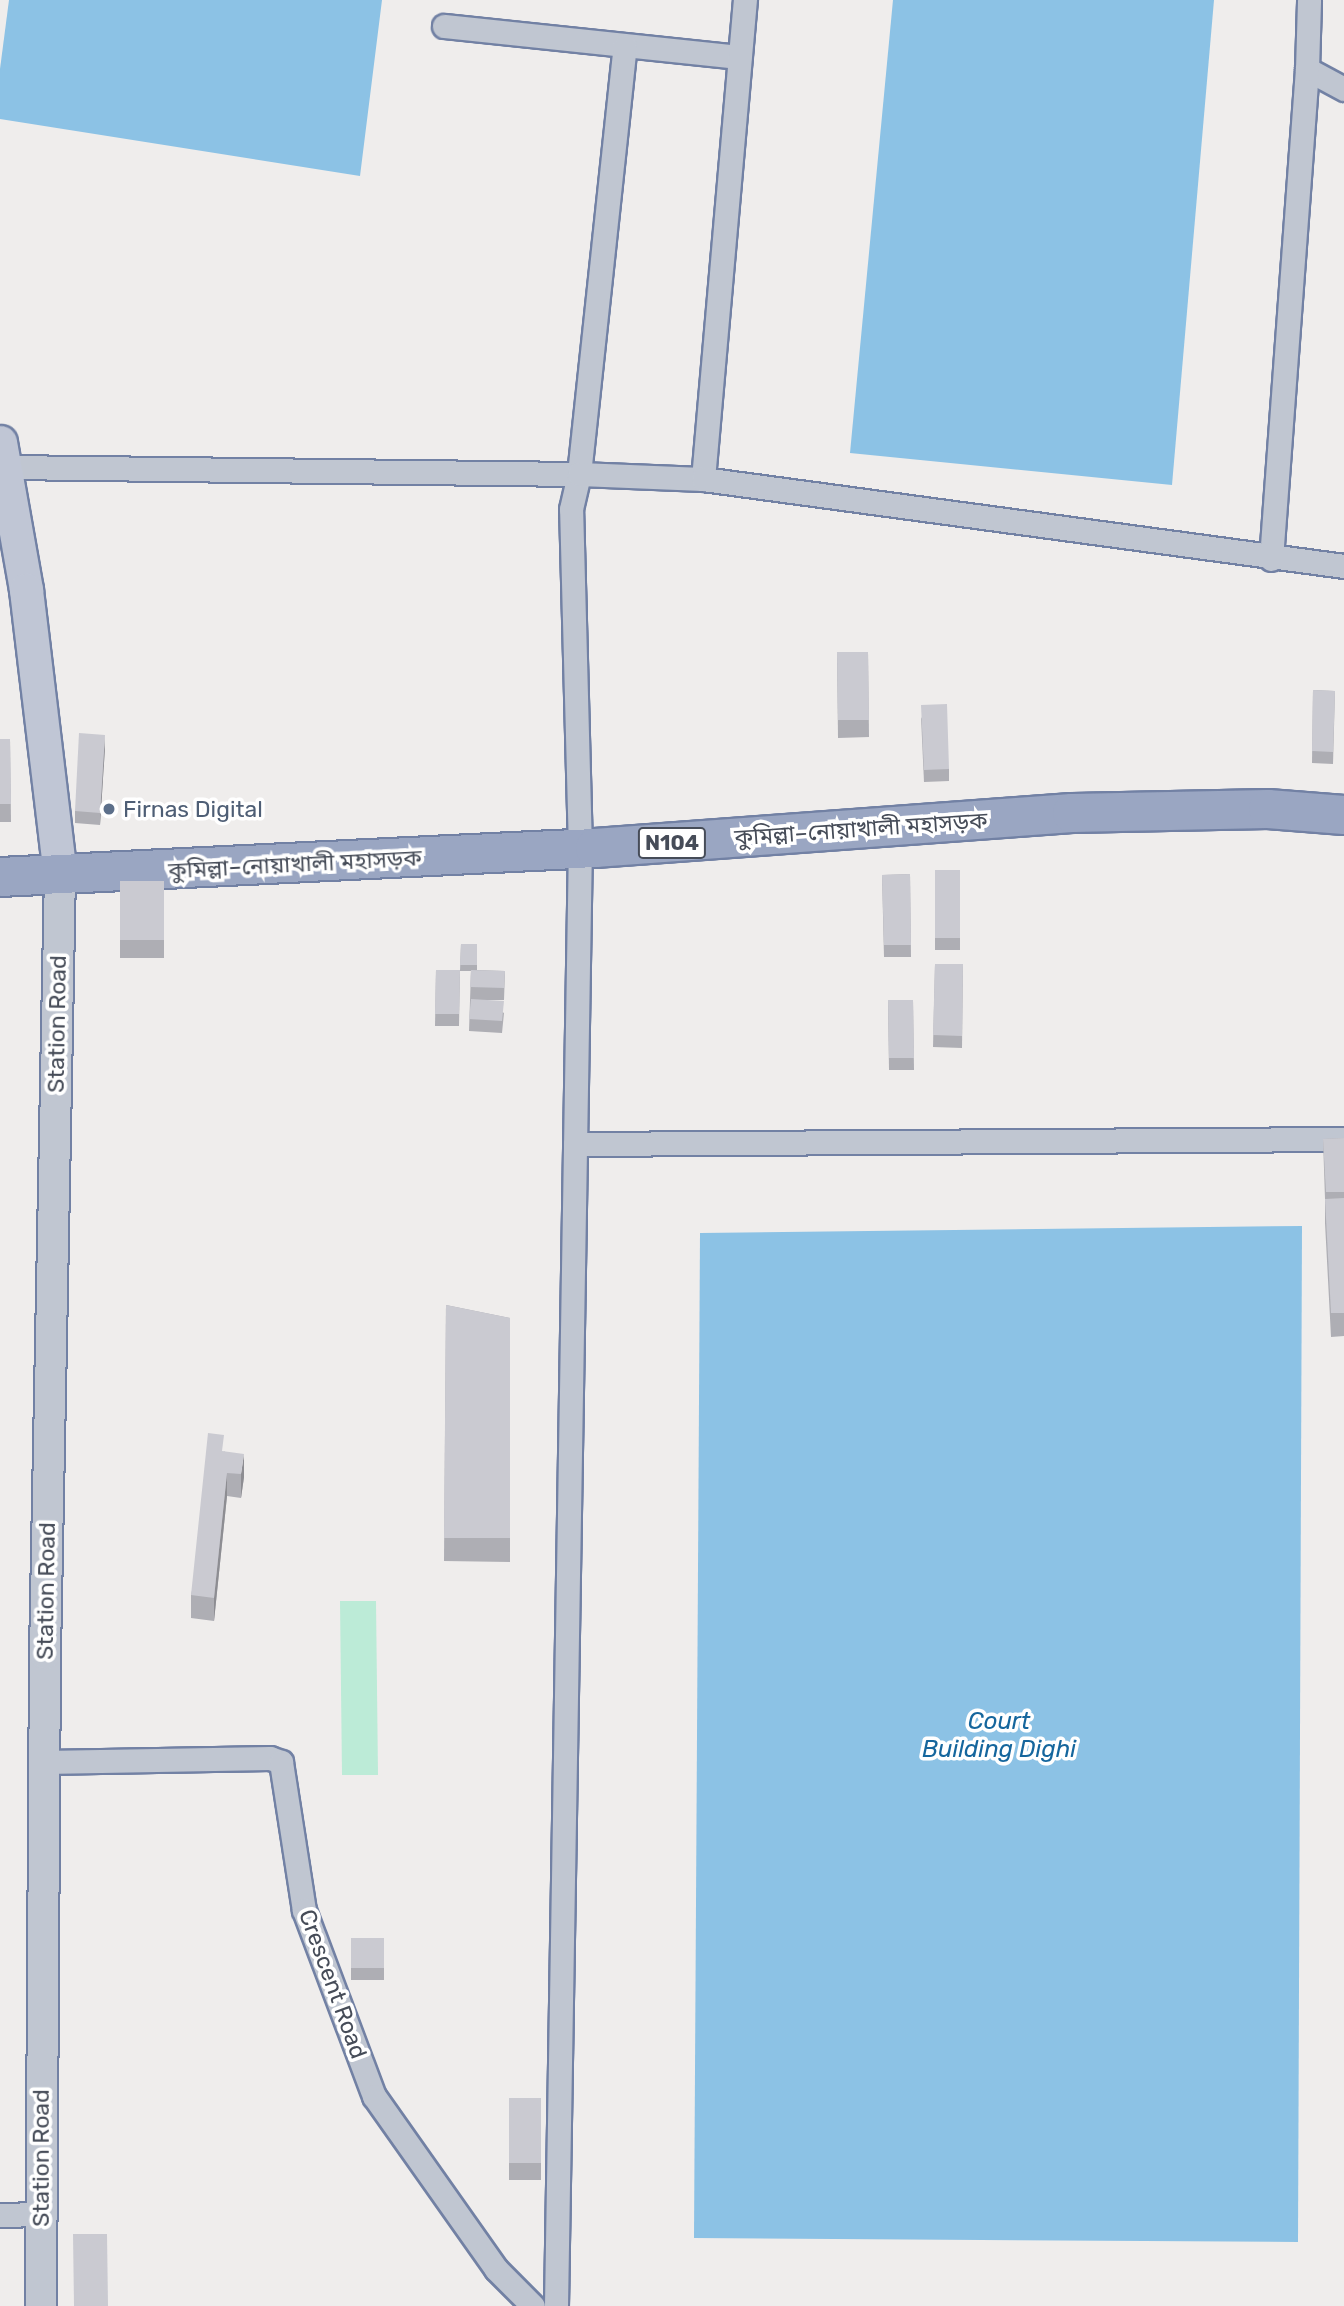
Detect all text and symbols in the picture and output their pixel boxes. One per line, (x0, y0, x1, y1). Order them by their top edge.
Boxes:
place label: Firnas Digital (123, 795, 263, 823)
marker: Firnas Digital (101, 801, 117, 817)
street label: কুমিল্লা–নোয়াখালী মহাসড়ক (733, 806, 989, 852)
road number: N104 (637, 826, 707, 860)
street label: কুমিল্লা–নোয়াখালী মহাসড়ক (168, 844, 422, 884)
street label: Station Road (42, 955, 72, 1093)
street label: Station Road (31, 1522, 61, 1660)
water label: Court Building Dighi (922, 1708, 1076, 1764)
street label: Crescent Road (293, 1906, 373, 2062)
street label: Station Road (27, 2089, 55, 2227)

